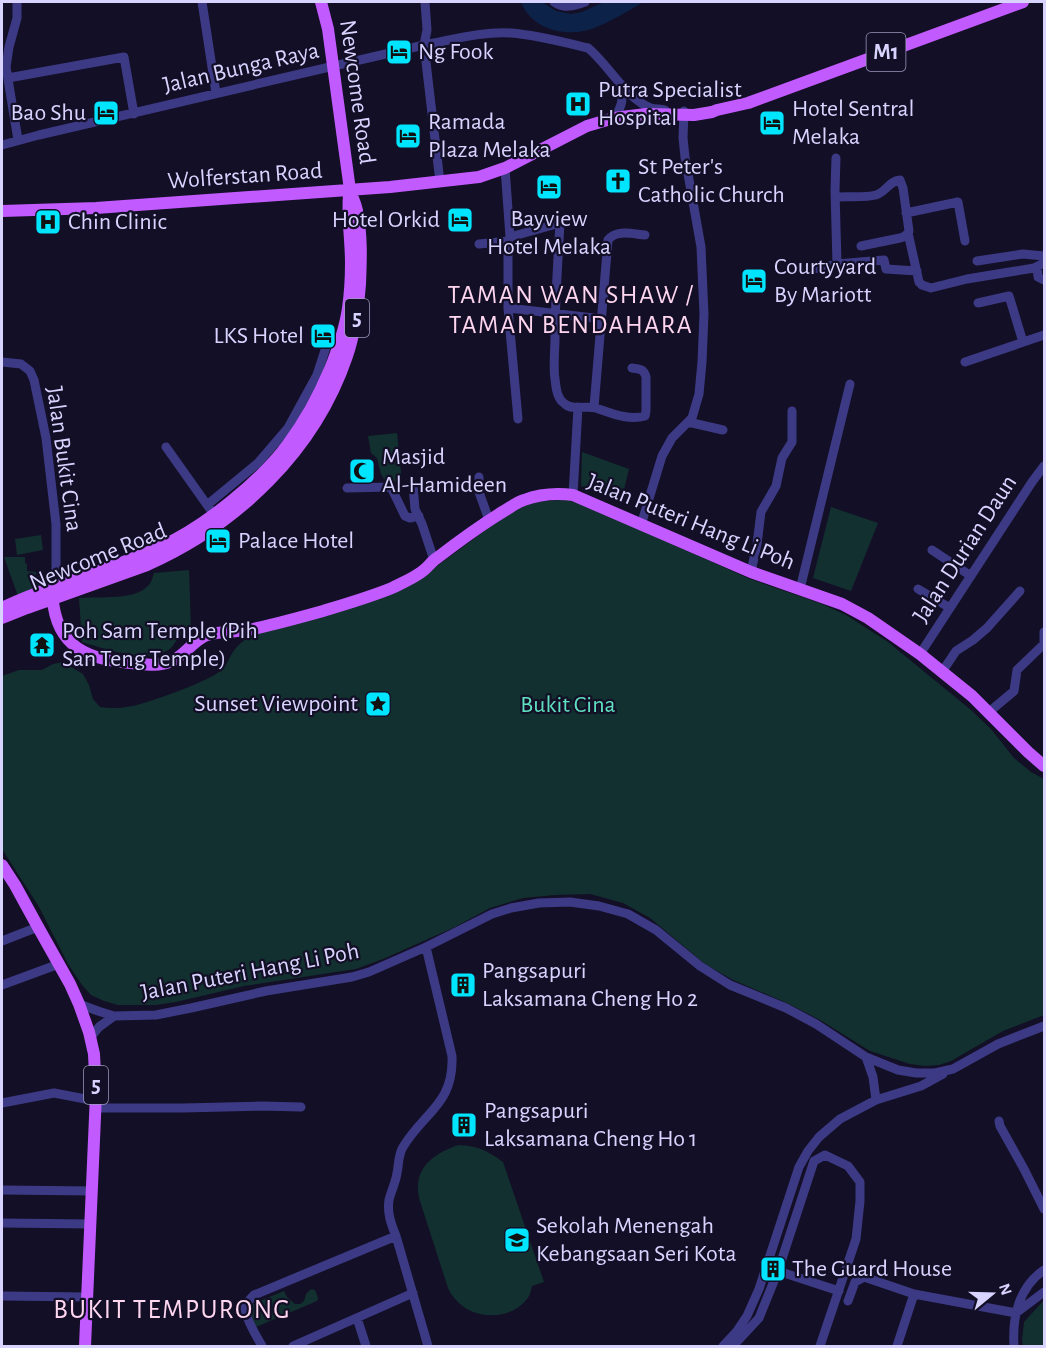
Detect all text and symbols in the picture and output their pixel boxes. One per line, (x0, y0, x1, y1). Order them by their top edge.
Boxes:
street label: Newcome Road (335, 18, 379, 166)
road number: M1 (866, 33, 906, 71)
hotel icon: Ng Fook (384, 37, 414, 67)
street label: Jalan Bunga Raya (161, 38, 321, 98)
place label: Ng Fook (418, 40, 494, 64)
place label: Putra Specialist Hospital (598, 78, 742, 130)
hospital icon: Putra Specialist Hospital (563, 89, 593, 119)
place label: Hotel Sentral Melaka (792, 97, 914, 149)
hotel icon: Bao Shu (91, 98, 121, 128)
place label: Bao Shu (10, 101, 86, 125)
hotel icon: Hotel Sentral Melaka (757, 108, 787, 138)
place label: Ramada Plaza Melaka (428, 110, 551, 162)
hotel icon: Ramada Plaza Melaka (393, 121, 423, 151)
place label: St Peter's Catholic Church (638, 155, 785, 207)
street label: Wolferstan Road (167, 159, 323, 193)
church icon: St Peter's Catholic Church (603, 166, 633, 196)
hotel icon: Bayview Hotel Melaka (534, 172, 564, 202)
hotel icon: Hotel Orkid (445, 205, 475, 235)
hospital icon: Chin Clinic (33, 207, 63, 237)
place label: Bayview Hotel Melaka (487, 207, 611, 259)
place label: Hotel Orkid (332, 208, 440, 232)
place label: Chin Clinic (68, 210, 167, 234)
place label: Courtyyard By Mariott (774, 255, 876, 307)
hotel icon: Courtyyard By Mariott (739, 266, 769, 296)
district label: TAMAN WAN SHAW / TAMAN BENDAHARA (447, 282, 695, 338)
road number: 5 (345, 299, 369, 337)
hotel icon: LKS Hotel (308, 321, 338, 351)
place label: LKS Hotel (214, 324, 304, 348)
street label: Jalan Bukit Cina (42, 385, 86, 533)
place label: Masjid Al-Hamideen (382, 445, 507, 497)
mosque icon: Masjid Al-Hamideen (347, 456, 377, 486)
street label: Jalan Puteri Hang Li Poh (584, 469, 798, 575)
street label: Jalan Durian Daun (909, 471, 1021, 627)
street label: Newcome Road (26, 519, 170, 595)
hotel icon: Palace Hotel (203, 526, 233, 556)
place label: Palace Hotel (238, 529, 354, 553)
place label: Poh Sam Temple (Pih San Teng Temple) (62, 619, 258, 671)
temple icon: Poh Sam Temple (Pih San Teng Temple) (27, 630, 57, 660)
place icon: Sunset Viewpoint (363, 689, 393, 719)
place label: Sunset Viewpoint (194, 692, 358, 716)
park label: Bukit Cina (520, 693, 616, 717)
street label: Jalan Puteri Hang Li Poh (139, 939, 361, 1005)
place label: Pangsapuri Laksamana Cheng Ho 2 (482, 959, 698, 1011)
building icon: Pangsapuri Laksamana Cheng Ho 2 (448, 970, 478, 1000)
road number: 5 (84, 1066, 108, 1104)
place label: Pangsapuri Laksamana Cheng Ho 1 (484, 1099, 697, 1151)
building icon: Pangsapuri Laksamana Cheng Ho 1 (449, 1110, 479, 1140)
place label: Sekolah Menengah Kebangsaan Seri Kota (536, 1214, 737, 1266)
school or university icon: Sekolah Menengah Kebangsaan Seri Kota (502, 1225, 532, 1255)
building icon: The Guard House (758, 1254, 788, 1284)
place label: The Guard House (792, 1257, 952, 1281)
north arrow (962, 1264, 1022, 1324)
text: N (996, 1282, 1015, 1297)
district label: BUKIT TEMPURONG (53, 1296, 291, 1323)

